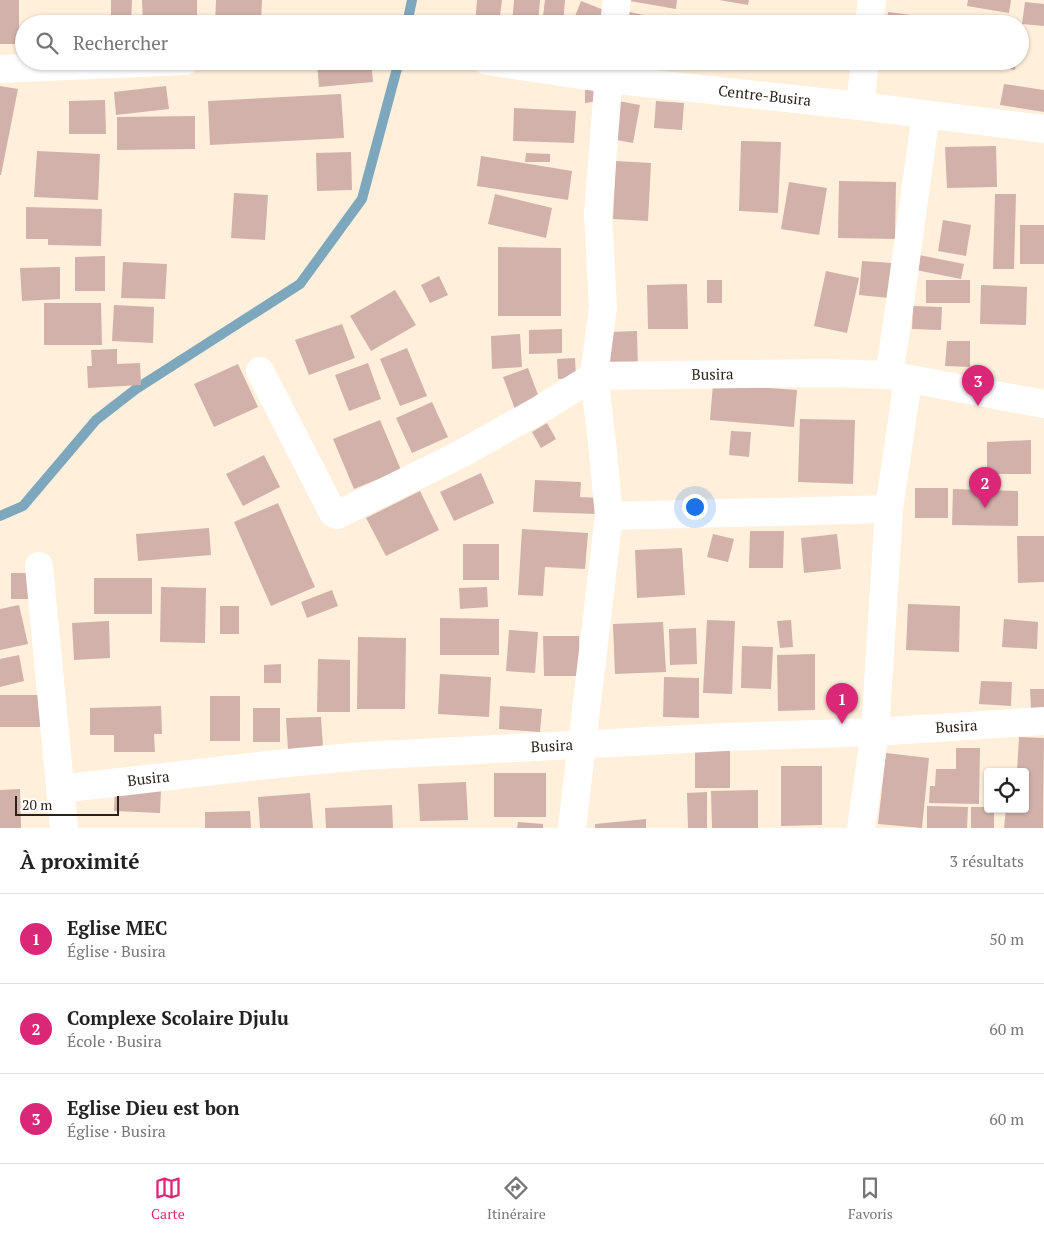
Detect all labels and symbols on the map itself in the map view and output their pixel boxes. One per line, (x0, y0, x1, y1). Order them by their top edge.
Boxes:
street label: Centre-Busira (717, 80, 813, 110)
street label: Busira (691, 363, 734, 384)
pin: 3 (962, 365, 994, 406)
pin: 2 (969, 467, 1001, 508)
your location (682, 494, 708, 520)
pin: 1 (826, 683, 858, 724)
street label: Busira (935, 714, 979, 737)
street label: Busira (530, 734, 574, 756)
street label: Busira (126, 765, 171, 790)
scale bar (15, 793, 119, 816)

